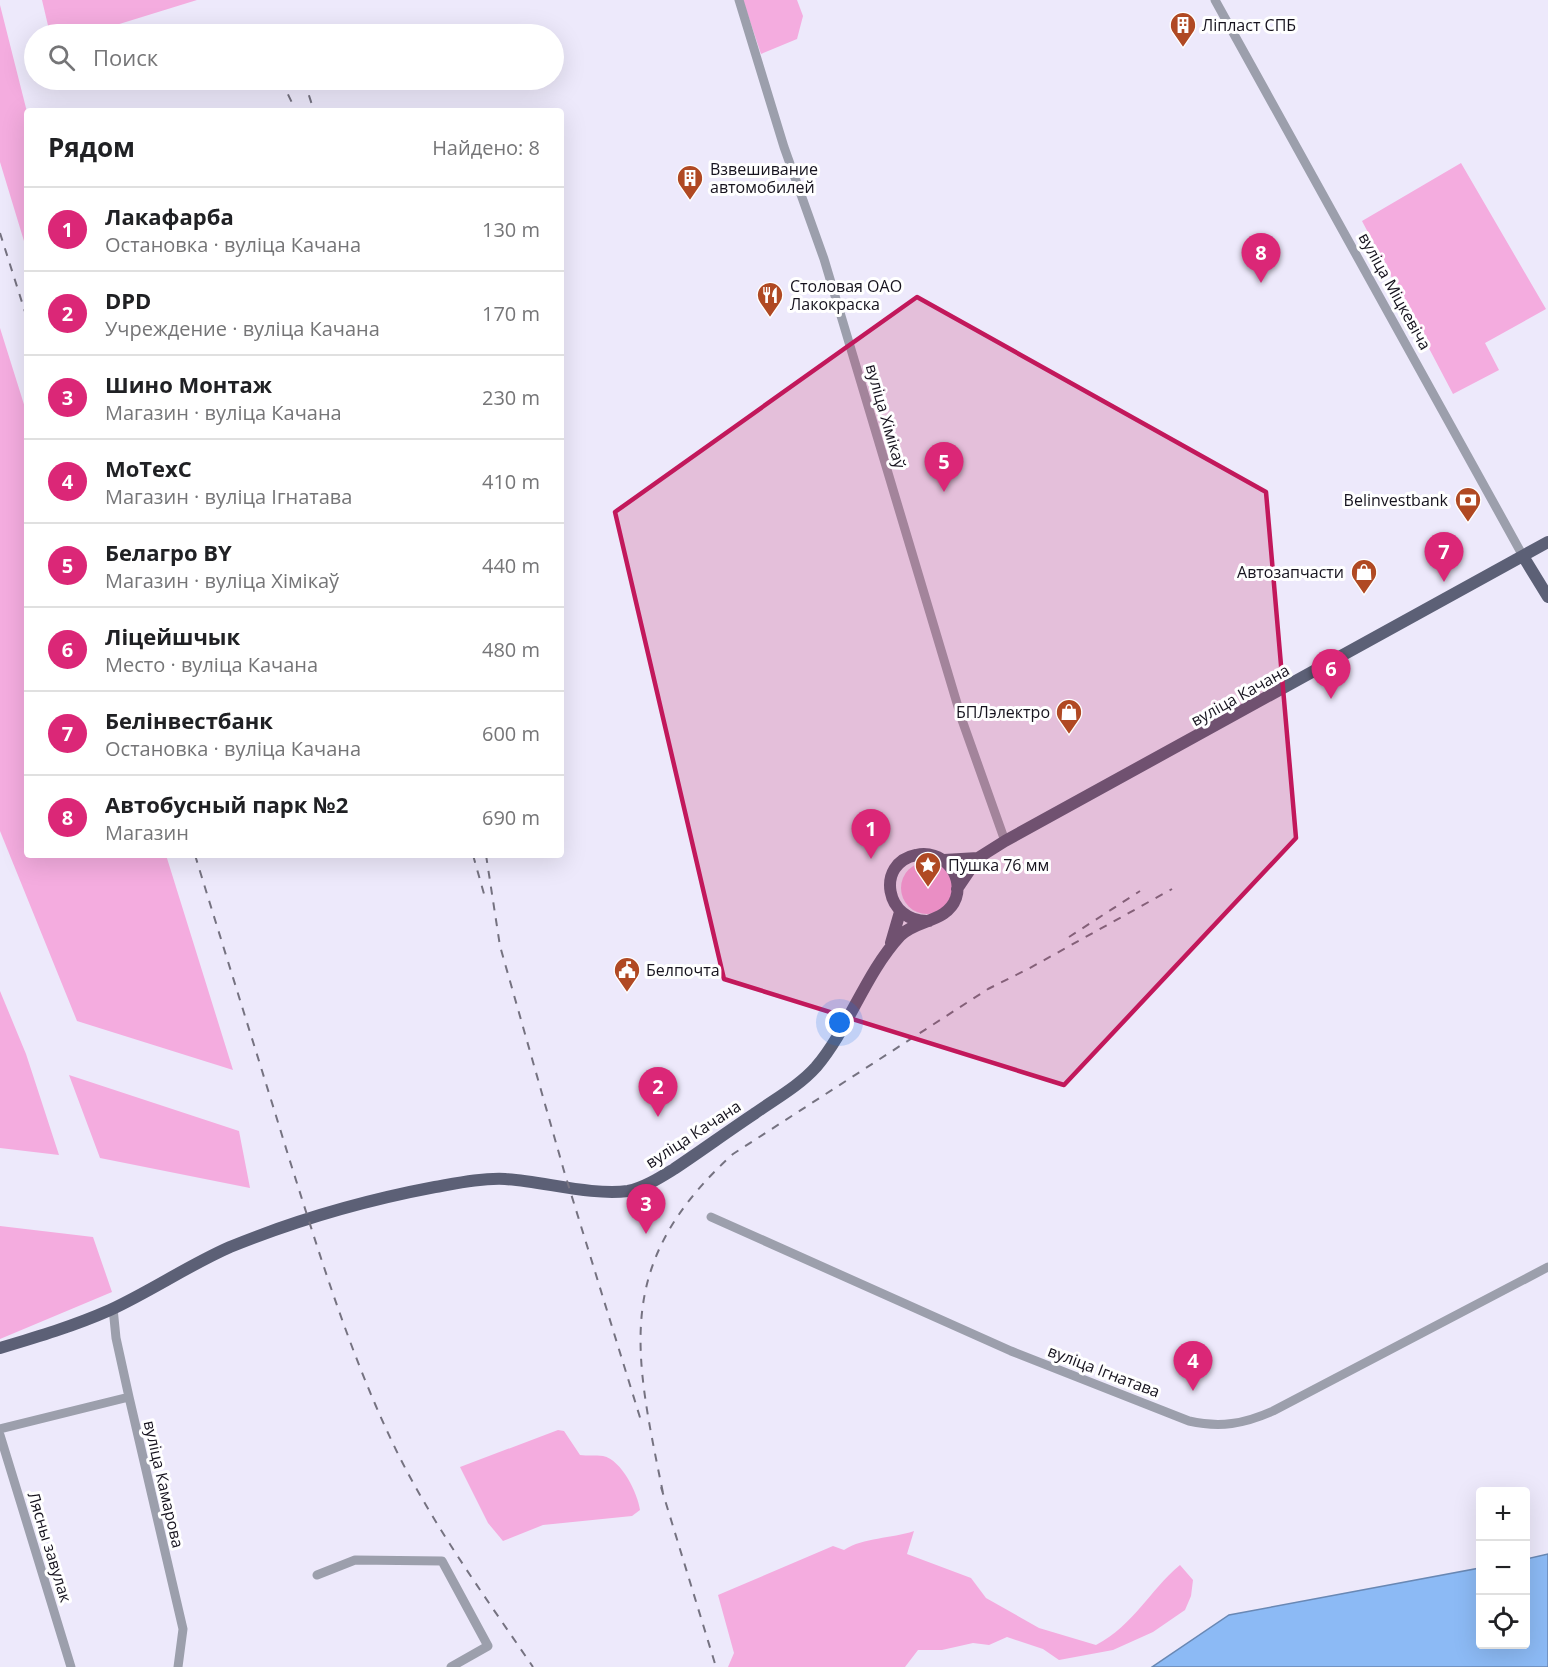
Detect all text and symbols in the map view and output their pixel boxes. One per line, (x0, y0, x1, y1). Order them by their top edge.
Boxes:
building icon: Ліпласт СПБ (1168, 10, 1198, 48)
place label: Ліпласт СПБ (1202, 14, 1296, 36)
search box (24, 24, 564, 90)
icon: search (45, 41, 78, 74)
text: Поиск (93, 42, 158, 72)
text: Рядом (48, 129, 135, 165)
text: Найдено: 8 (432, 134, 540, 161)
place label: Взвешивание автомобилей (710, 158, 818, 198)
building icon: Взвешивание автомобилей (675, 163, 705, 201)
text: Лакафарба (105, 201, 234, 231)
text: 1 (62, 216, 73, 243)
text: 130 m (482, 216, 540, 243)
street label: вуліца Міцкевіча (1354, 228, 1436, 354)
text: Остановка · вуліца Качана (105, 231, 361, 258)
pin: 8 (1242, 234, 1280, 283)
place label: Столовая ОАО Лакокраска (790, 275, 902, 315)
restaurant icon: Столовая ОАО Лакокраска (755, 280, 785, 318)
text: DPD (105, 285, 151, 315)
text: 2 (62, 300, 73, 327)
text: 170 m (482, 300, 540, 327)
text: Учреждение · вуліца Качана (105, 315, 380, 342)
street label: вуліца Хімікаў (861, 361, 912, 472)
text: Шино Монтаж (105, 369, 272, 399)
text: 3 (62, 384, 73, 411)
text: 230 m (482, 384, 540, 411)
text: Магазин · вуліца Качана (105, 399, 342, 426)
pin: 5 (924, 442, 964, 492)
text: MoTexC (105, 453, 192, 483)
text: 4 (62, 468, 73, 495)
text: 410 m (482, 468, 540, 495)
text: Магазин · вуліца Ігнатава (105, 483, 352, 510)
bank icon: Belinvestbank (1453, 485, 1483, 523)
place label: Belinvestbank (1344, 489, 1449, 511)
pin: 7 (1424, 532, 1464, 582)
text: Белагро BY (105, 537, 232, 567)
text: 5 (62, 552, 73, 579)
text: 440 m (482, 552, 540, 579)
shop icon: Автозапчасти (1349, 557, 1379, 595)
place label: Автозапчасти (1237, 561, 1344, 583)
text: Магазин · вуліца Хімікаў (105, 567, 339, 594)
text: Ліцейшчык (105, 621, 240, 651)
text: 6 (62, 636, 73, 663)
text: 480 m (482, 636, 540, 663)
pin: 6 (1312, 650, 1350, 699)
text: Место · вуліца Качана (105, 651, 318, 678)
street label: вуліца Качана (1187, 659, 1293, 731)
shop icon: БПЛэлектро (1054, 697, 1084, 735)
place label: БПЛэлектро (956, 701, 1050, 723)
text: Белінвестбанк (105, 705, 273, 735)
text: 7 (62, 720, 73, 747)
text: 600 m (482, 720, 540, 747)
text: Остановка · вуліца Качана (105, 735, 361, 762)
text: Автобусный парк №2 (105, 789, 348, 819)
text: 8 (62, 804, 73, 831)
text: 690 m (482, 804, 540, 831)
pin: 1 (852, 810, 890, 859)
text: Магазин (105, 819, 189, 846)
place icon: Пушка 76 мм (913, 850, 943, 888)
place label: Пушка 76 мм (948, 854, 1049, 876)
public building icon: Белпочта (612, 955, 642, 993)
place label: Белпочта (646, 959, 720, 981)
your location (825, 1008, 854, 1037)
pin: 2 (638, 1068, 678, 1117)
street label: вуліца Качана (641, 1095, 745, 1173)
pin: 3 (626, 1184, 666, 1234)
street label: вуліца Ігнатава (1045, 1340, 1163, 1402)
pin: 4 (1174, 1342, 1212, 1391)
street label: вуліца Камарова (139, 1418, 189, 1550)
map controls (1476, 1487, 1530, 1649)
button: + (1476, 1487, 1530, 1541)
street label: Лясны завулак (23, 1489, 77, 1606)
button: − (1476, 1541, 1530, 1595)
button: locate (1476, 1595, 1530, 1649)

